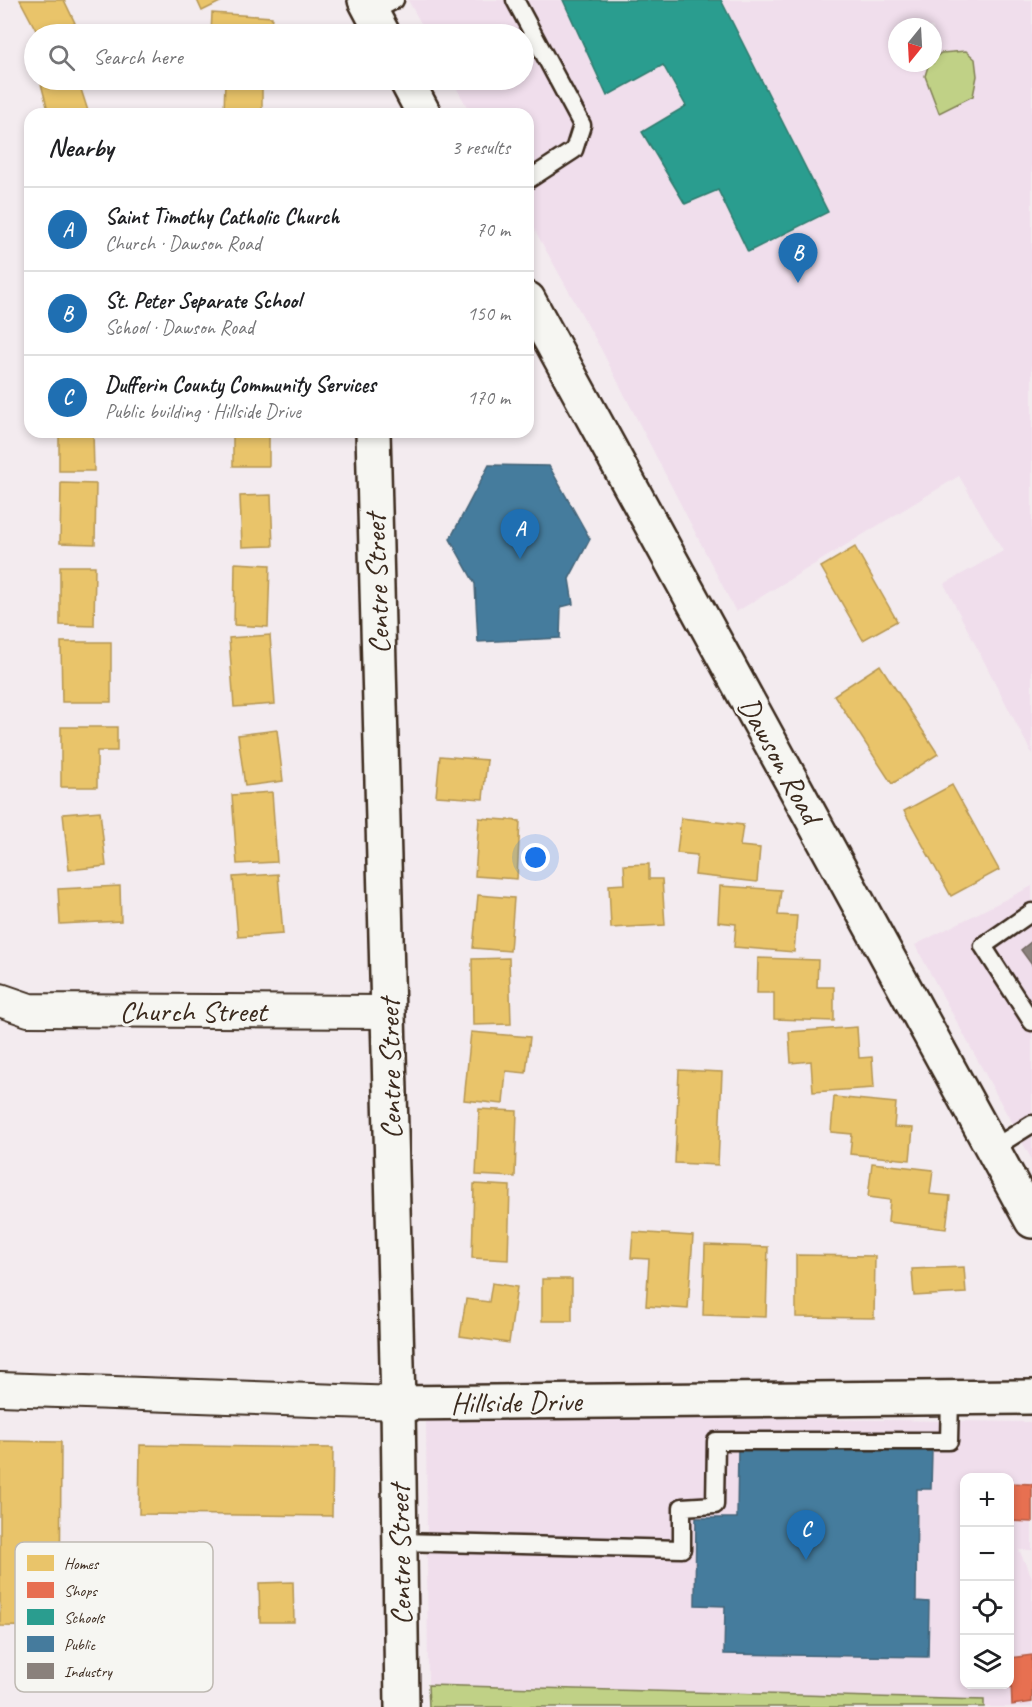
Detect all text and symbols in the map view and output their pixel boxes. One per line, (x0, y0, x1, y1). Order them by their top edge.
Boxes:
north arrow (888, 18, 942, 72)
search box (24, 24, 534, 90)
icon: search (45, 41, 78, 74)
text: Search here (93, 43, 183, 71)
text: Nearby (48, 131, 113, 164)
text: 3 results (451, 135, 510, 160)
text: Saint Timothy Catholic Church (105, 203, 339, 231)
text: A (62, 217, 73, 242)
text: 70 m (476, 217, 510, 242)
text: Church · Dawson Road (105, 231, 261, 256)
pin: B (778, 234, 818, 283)
text: St. Peter Separate School (105, 287, 301, 315)
text: B (62, 301, 73, 326)
text: 150 m (467, 301, 510, 326)
text: School · Dawson Road (105, 315, 254, 340)
text: Dufferin County Community Services (105, 371, 376, 399)
text: C (63, 385, 72, 410)
text: 170 m (467, 385, 510, 410)
text: Public building · Hillside Drive (105, 399, 301, 424)
street label: Centre Street (355, 509, 398, 655)
pin: A (500, 510, 540, 559)
street label: Dawson Road (730, 690, 832, 833)
your location (521, 843, 550, 872)
street label: Church Street (119, 992, 270, 1030)
street label: Centre Street (370, 994, 410, 1140)
street label: Hillside Drive (450, 1382, 584, 1422)
map controls (960, 1473, 1014, 1689)
button: + (960, 1473, 1014, 1527)
street label: Centre Street (380, 1480, 420, 1626)
pin: C (786, 1510, 826, 1560)
button: − (960, 1527, 1014, 1581)
legend (15, 1542, 213, 1692)
text: Homes (64, 1554, 100, 1574)
text: Shops (64, 1581, 98, 1601)
button: locate (960, 1581, 1014, 1635)
text: Schools (64, 1608, 105, 1628)
text: Public (64, 1635, 96, 1655)
button: layers (960, 1635, 1014, 1689)
text: Industry (64, 1662, 113, 1682)

